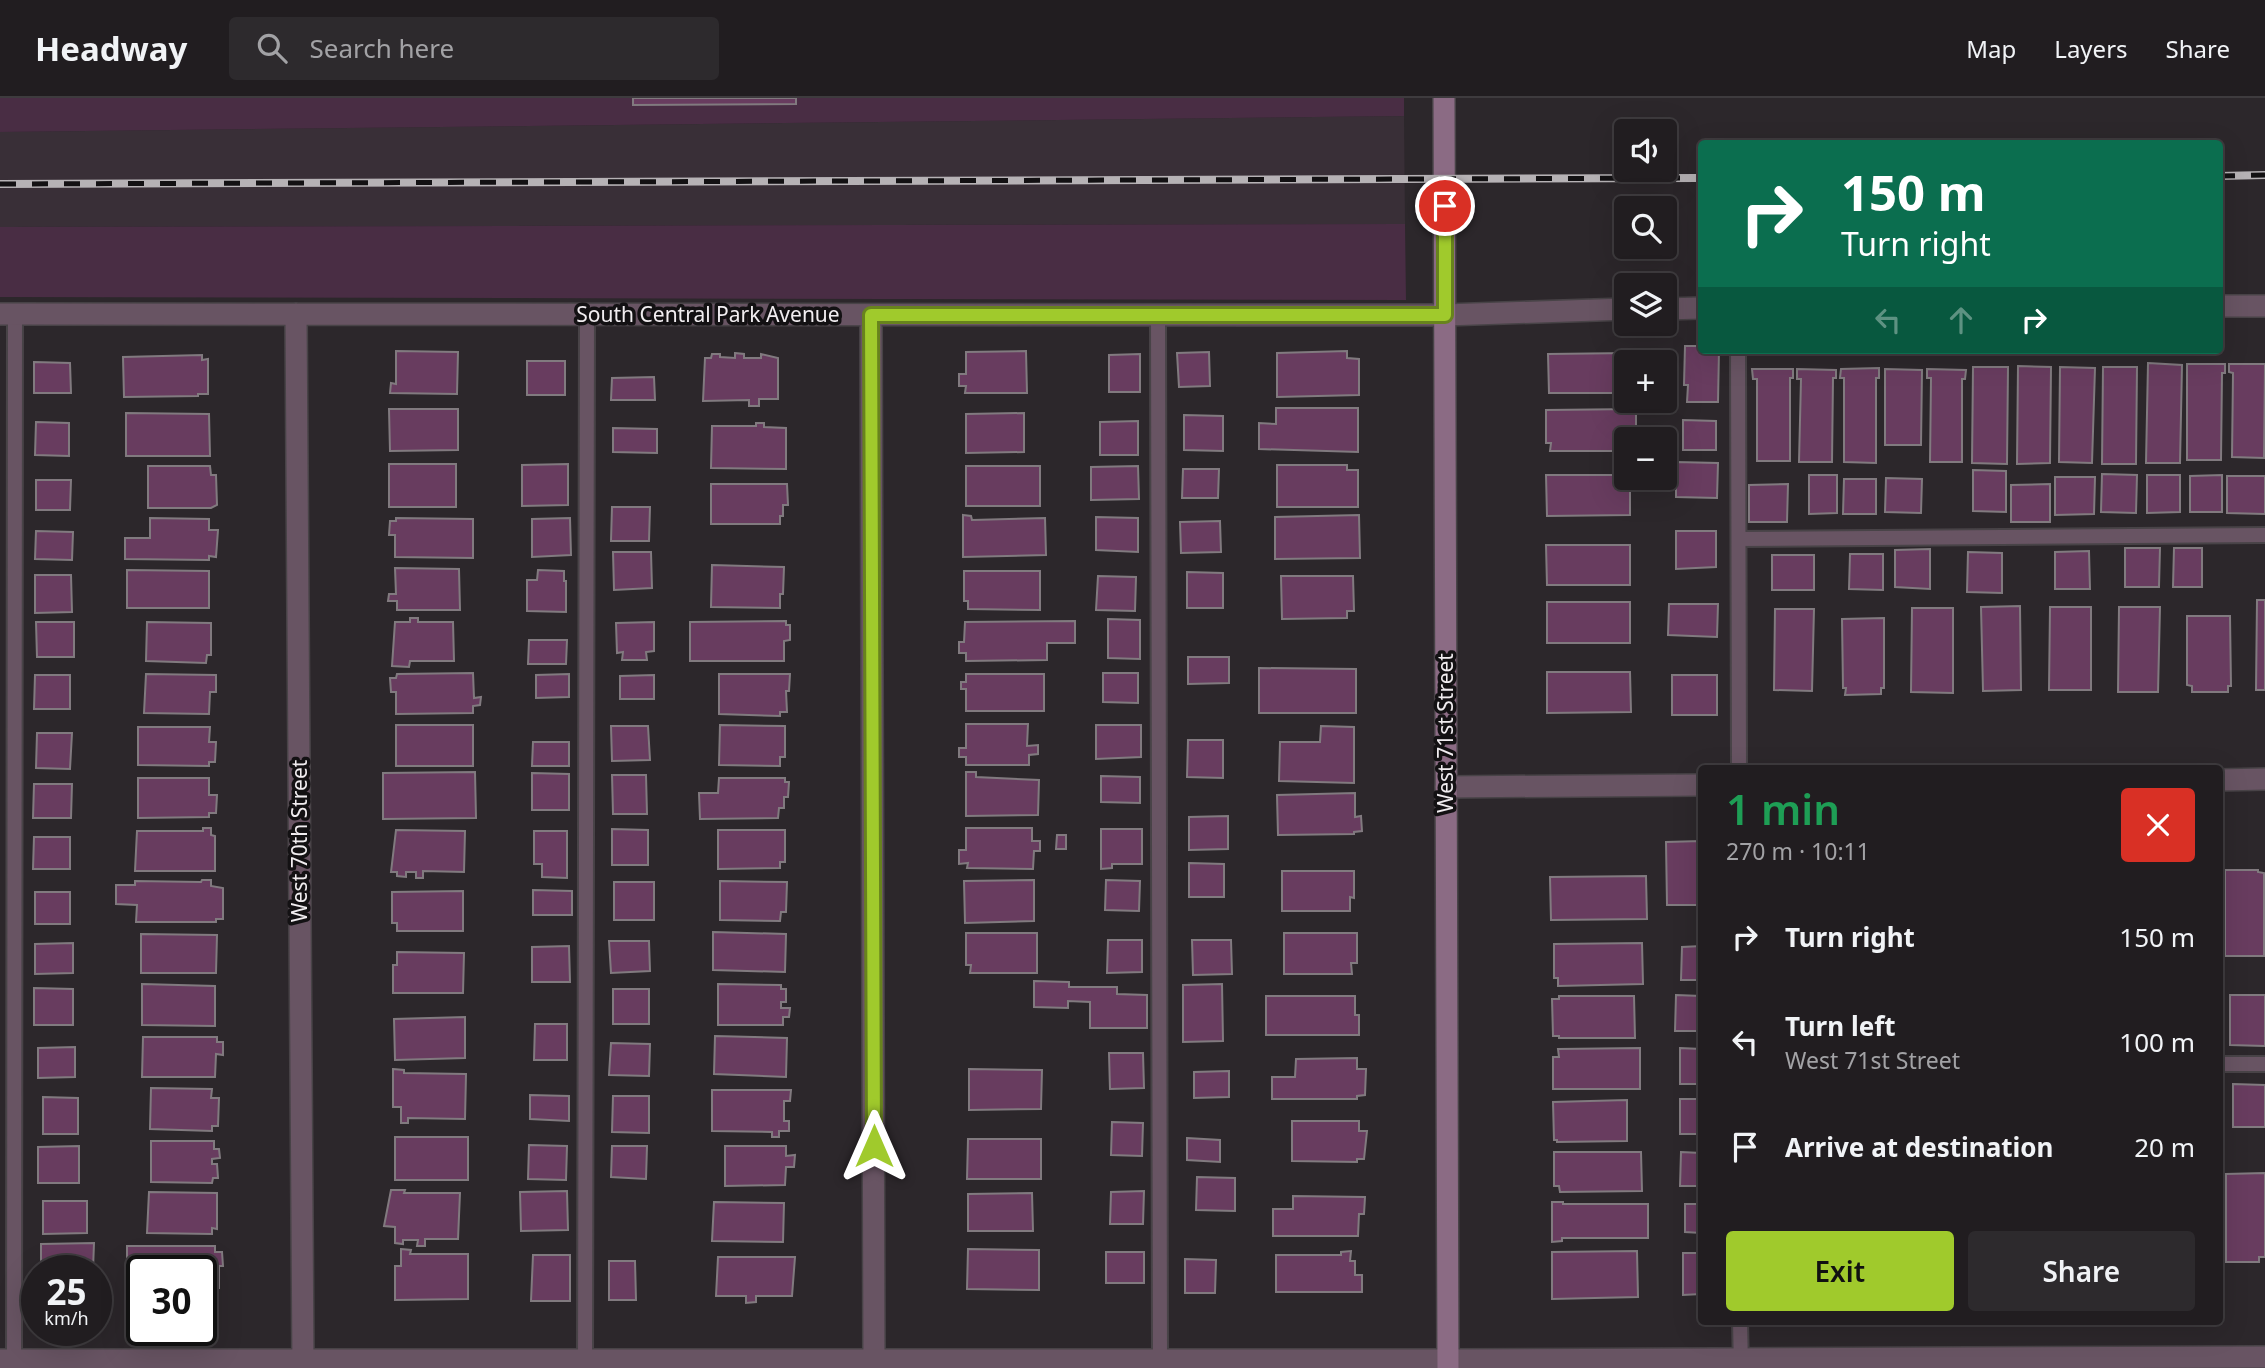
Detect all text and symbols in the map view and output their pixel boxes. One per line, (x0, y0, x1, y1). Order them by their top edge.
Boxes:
search box (229, 17, 719, 80)
text: Headway (35, 26, 187, 71)
icon: search (253, 29, 291, 67)
text: Search here (309, 30, 454, 66)
text: Map (1966, 32, 2016, 65)
text: Layers (2054, 32, 2128, 65)
text: Share (2166, 32, 2230, 65)
map controls (1614, 119, 1677, 490)
button: sound (1614, 119, 1677, 182)
text: 150 m (1841, 159, 1986, 225)
icon: right (1726, 168, 1817, 259)
pin (1415, 176, 1475, 236)
icon: arrive (1426, 187, 1464, 225)
button: search (1614, 196, 1677, 259)
text: Turn right (1841, 222, 1991, 265)
button: layers (1614, 273, 1677, 336)
street label: South Central Park Avenue (576, 300, 840, 328)
icon: left (1869, 301, 1907, 339)
icon: ahead (1942, 301, 1980, 339)
icon: right (2015, 301, 2053, 339)
button: + (1614, 350, 1677, 413)
button: − (1614, 427, 1677, 490)
street label: West 71st Street (1431, 653, 1459, 813)
street label: West 70th Street (285, 759, 313, 922)
text: 1 min (1726, 780, 1840, 837)
button: close (2121, 788, 2195, 862)
text: 270 m · 10:11 (1726, 835, 1870, 867)
icon: right (1726, 918, 1764, 956)
text: Turn right (1785, 919, 1915, 955)
text: 150 m (2119, 919, 2195, 955)
text: Turn left (1785, 1008, 1896, 1044)
icon: left (1726, 1023, 1764, 1061)
text: 100 m (2119, 1024, 2195, 1060)
text: West 71st Street (1785, 1044, 1960, 1076)
position arrow (837, 1109, 911, 1183)
icon: arrive (1726, 1128, 1764, 1166)
text: Arrive at destination (1785, 1129, 2054, 1165)
text: 20 m (2134, 1129, 2195, 1165)
button: Exit (1726, 1231, 1954, 1311)
button: Share (1968, 1231, 2195, 1311)
speed limit sign: 30 (126, 1255, 217, 1346)
text: 25 (46, 1268, 87, 1315)
text: km/h (44, 1306, 89, 1330)

